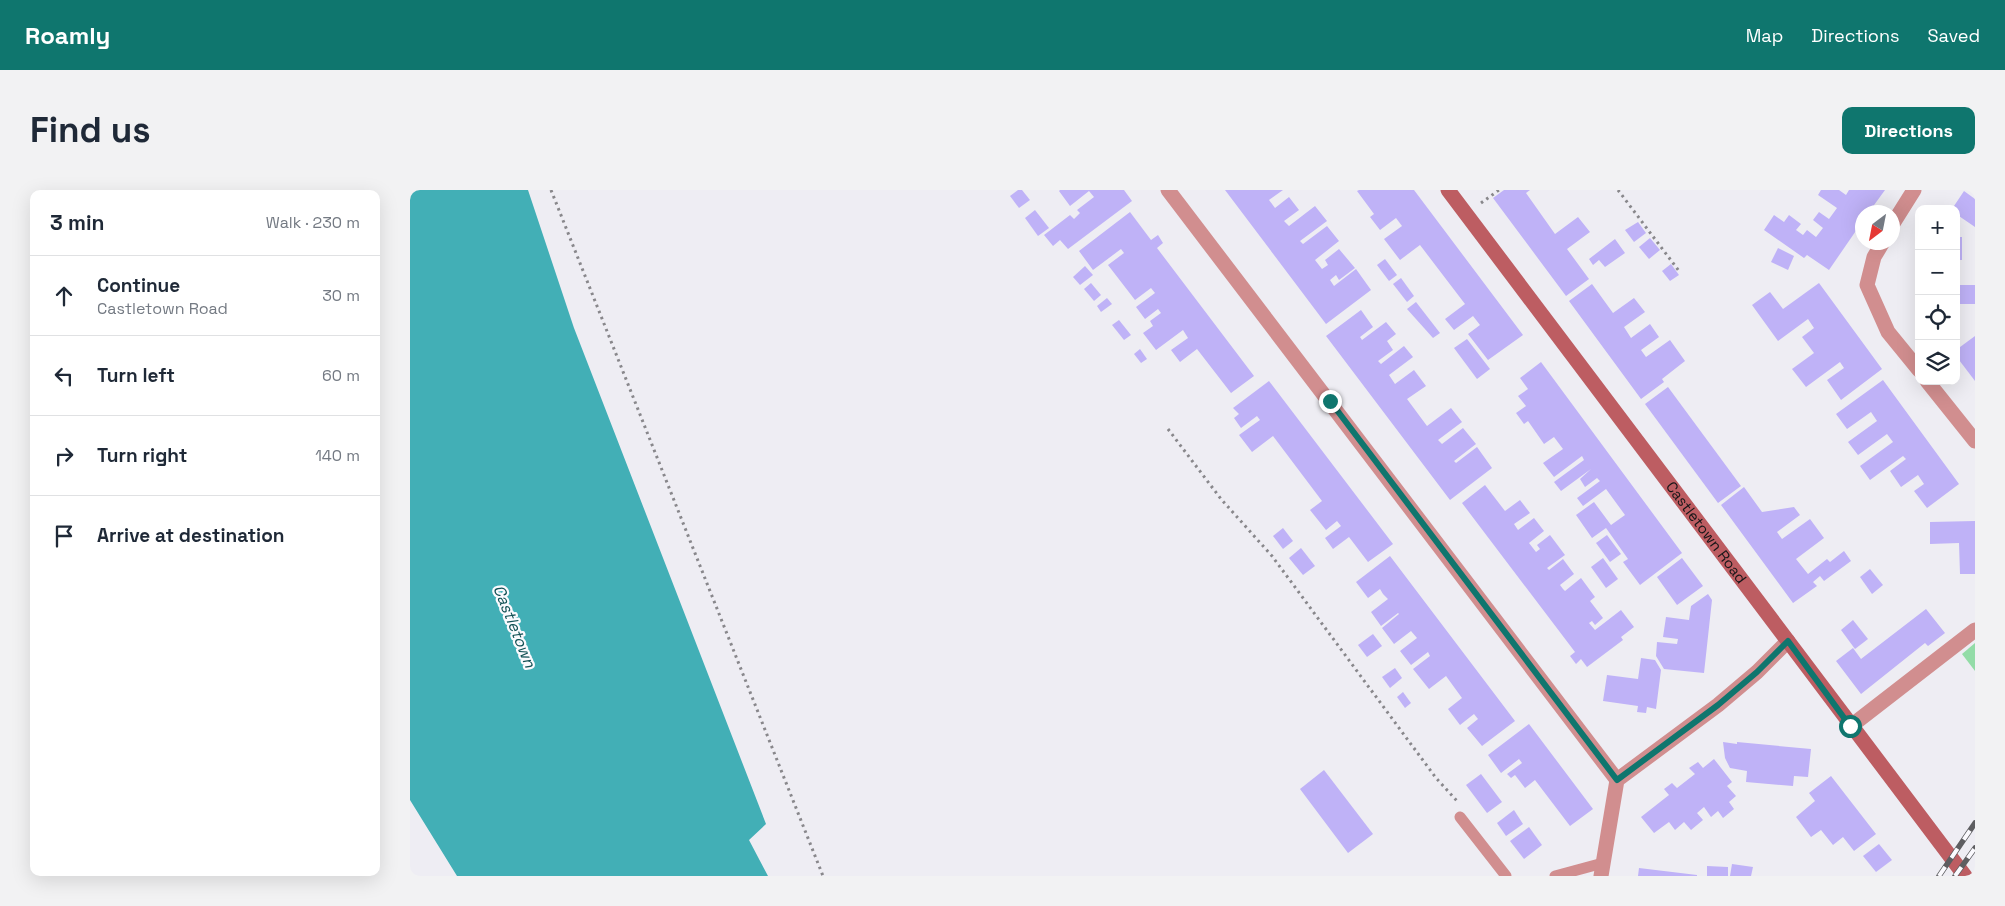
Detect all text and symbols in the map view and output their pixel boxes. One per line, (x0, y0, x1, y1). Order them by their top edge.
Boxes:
text: Roamly (25, 20, 110, 51)
text: Map (1746, 24, 1783, 47)
text: Directions (1811, 24, 1900, 47)
text: Saved (1928, 24, 1980, 47)
button: Directions (1842, 107, 1975, 154)
text: Find us (30, 108, 151, 152)
north arrow (1855, 205, 1900, 250)
map controls (1915, 205, 1960, 385)
button: + (1915, 205, 1960, 250)
text: 3 min (50, 209, 105, 236)
text: Walk · 230 m (266, 212, 360, 233)
button: − (1915, 250, 1960, 295)
text: Continue (97, 273, 180, 298)
icon: ahead (50, 282, 78, 310)
text: 30 m (322, 285, 360, 306)
button: locate (1915, 295, 1960, 340)
text: Castletown Road (97, 298, 228, 319)
button: layers (1915, 340, 1960, 385)
icon: left (50, 362, 78, 390)
text: Turn left (97, 363, 175, 388)
text: 60 m (322, 365, 360, 386)
route end (1319, 390, 1342, 413)
icon: right (50, 442, 78, 470)
text: Turn right (97, 443, 187, 468)
text: 140 m (315, 445, 360, 466)
street label: Castletown Road (1662, 478, 1751, 587)
icon: arrive (50, 522, 78, 550)
text: Arrive at destination (97, 523, 285, 548)
water label: Castletown (488, 582, 541, 672)
route start (1839, 715, 1862, 738)

